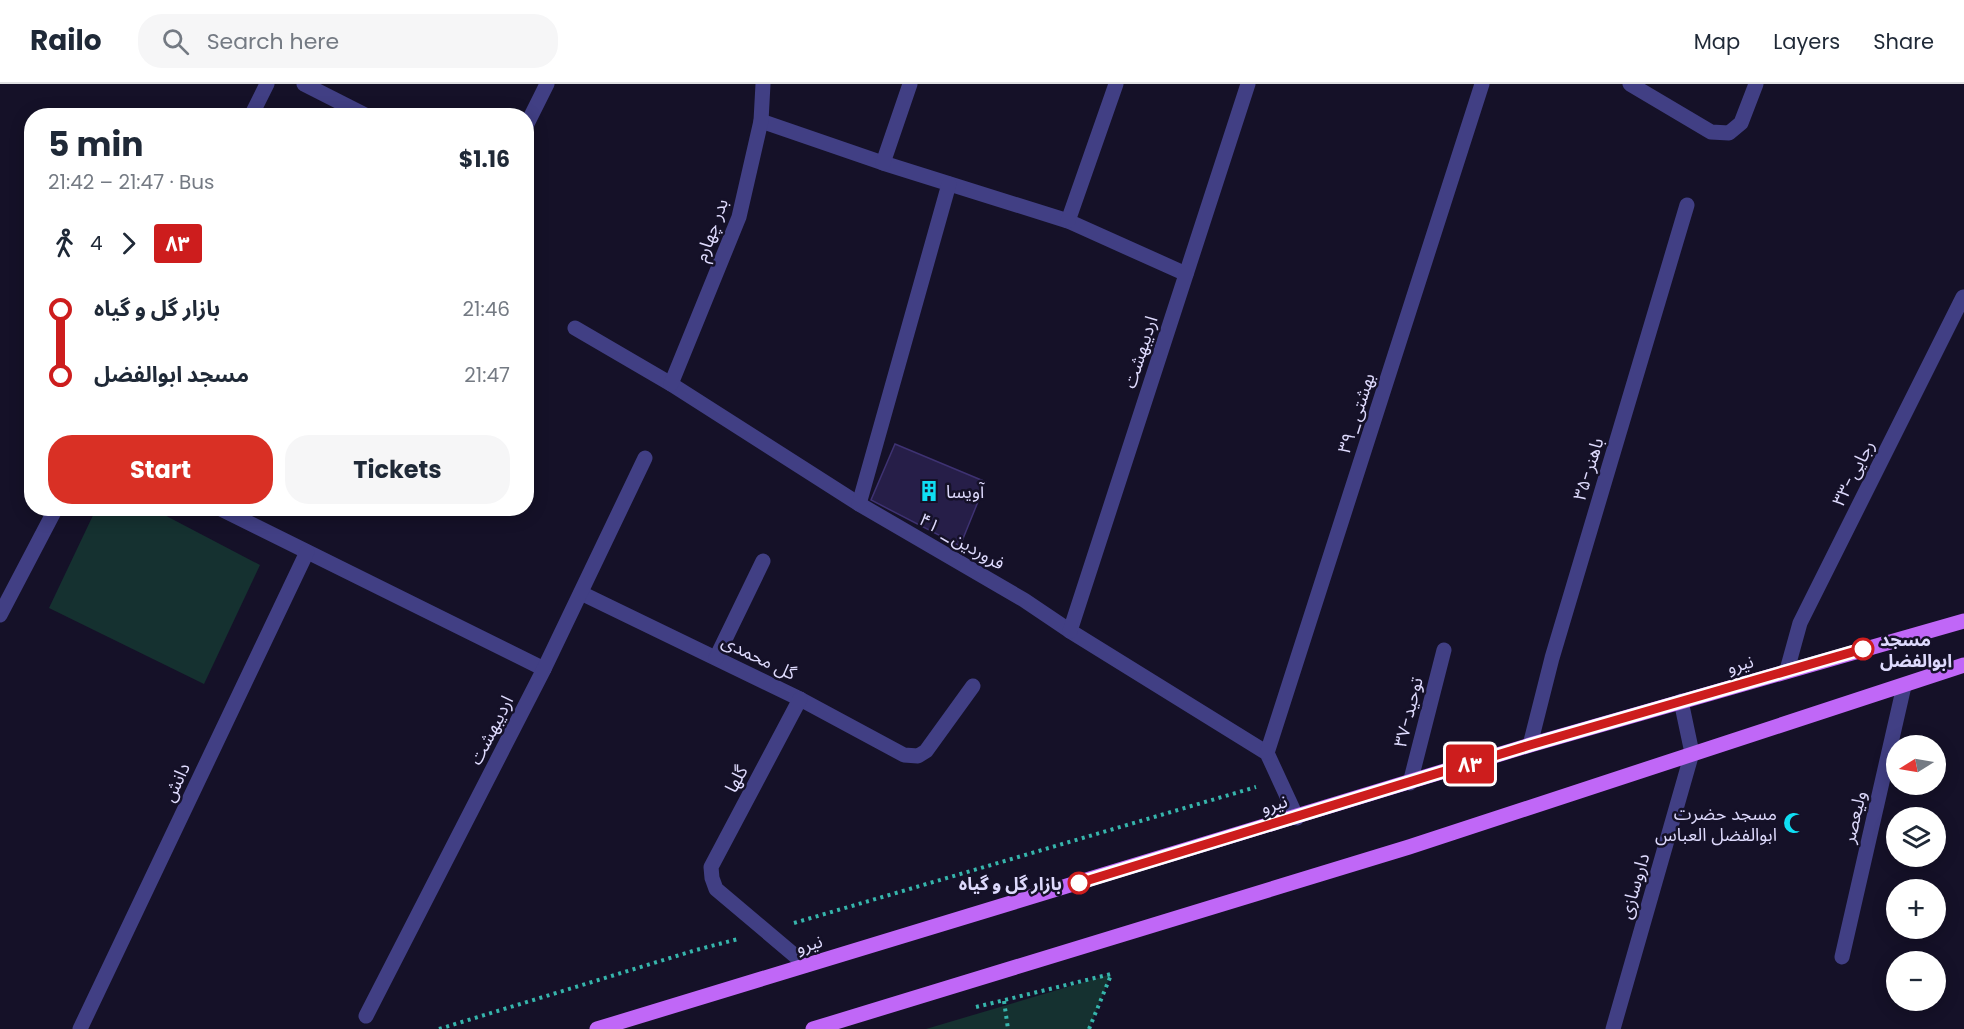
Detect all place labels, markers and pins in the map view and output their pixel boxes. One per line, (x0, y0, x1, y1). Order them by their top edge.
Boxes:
building icon: آویسا (917, 479, 941, 503)
place label: آویسا (946, 479, 985, 504)
place label: مسجد ابوالفضل (1880, 627, 1952, 673)
marker: مسجد ابوالفضل (1852, 638, 1874, 660)
place label: مسجد حضرت ابوالفضل العباس (1655, 801, 1777, 847)
mosque icon: مسجد حضرت ابوالفضل العباس (1782, 811, 1806, 835)
place label: بازار گل و گیاه (959, 871, 1062, 896)
marker: بازار گل و گیاه (1068, 872, 1090, 894)

